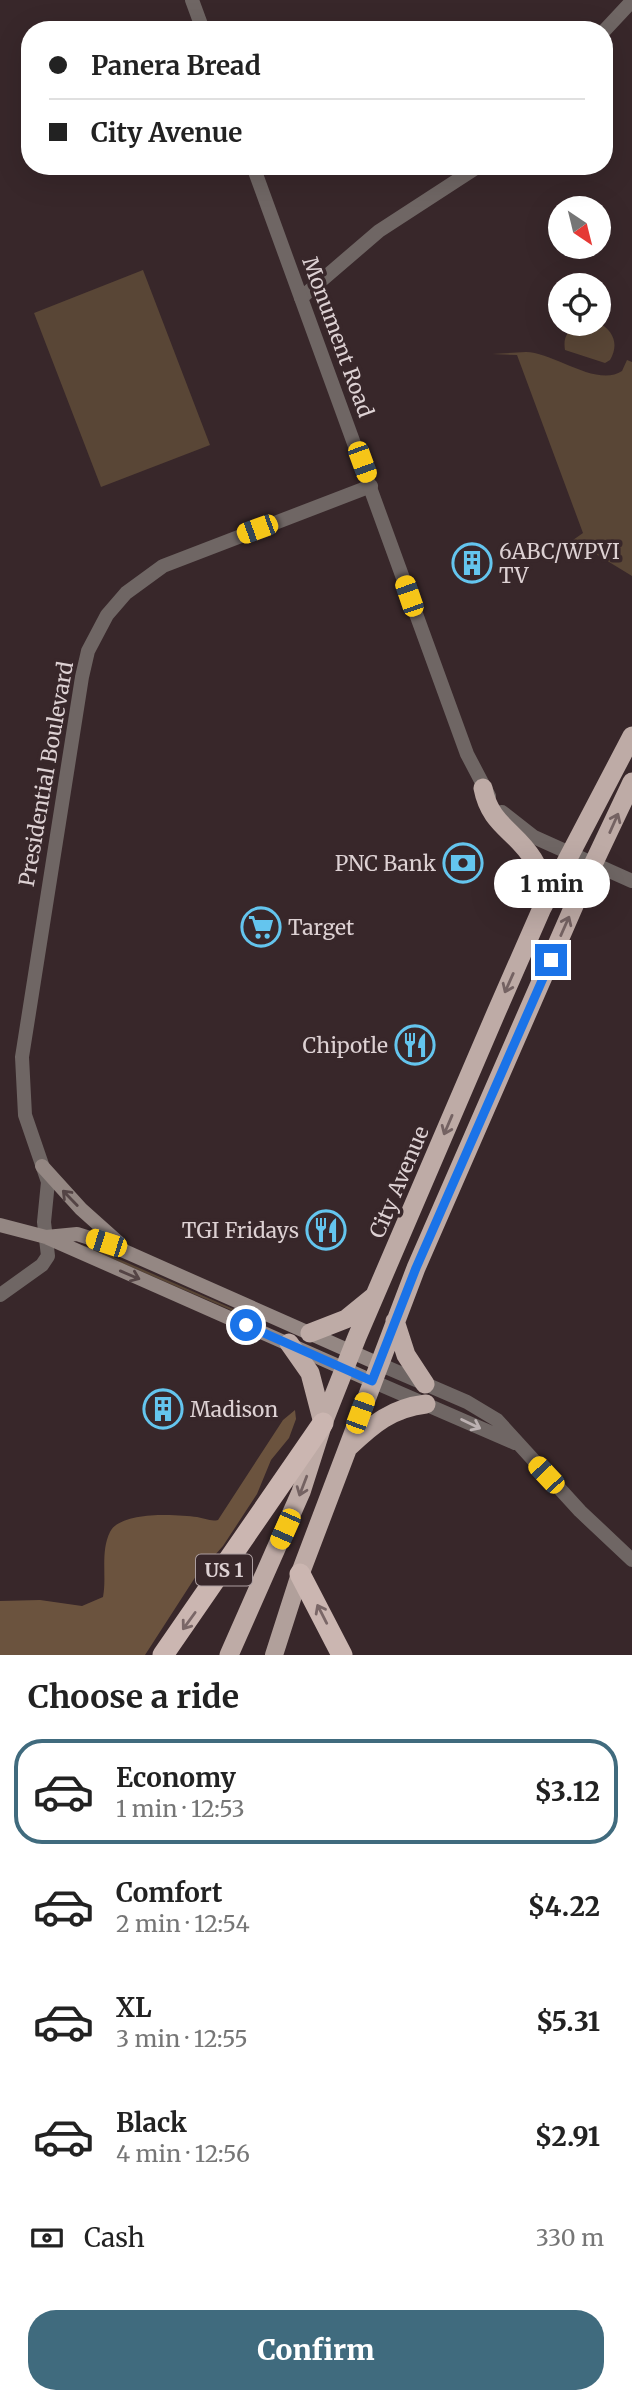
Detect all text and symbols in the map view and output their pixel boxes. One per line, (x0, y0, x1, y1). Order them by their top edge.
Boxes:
text: Panera Bread (91, 49, 261, 82)
text: City Avenue (91, 116, 242, 149)
north arrow (548, 196, 611, 259)
map controls (548, 196, 611, 336)
street label: Monument Road (296, 253, 380, 421)
button: locate (548, 273, 611, 336)
car (345, 439, 380, 485)
car (234, 512, 281, 546)
place label: 6ABC/WPVI TV (499, 538, 620, 589)
building icon: 6ABC/WPVI TV (451, 542, 493, 584)
car (393, 573, 426, 619)
street label: Presidential Boulevard (13, 659, 79, 889)
one-way arrow (608, 813, 621, 835)
bank icon: PNC Bank (442, 842, 484, 884)
place label: PNC Bank (335, 850, 437, 877)
callout: 1 min (493, 858, 609, 908)
text: 1 min (520, 869, 584, 898)
supermarket icon: Target (240, 906, 282, 948)
place label: Target (288, 914, 354, 941)
one-way arrow (560, 916, 573, 937)
route end (535, 944, 567, 976)
one-way arrow (502, 972, 515, 993)
restaurant icon: Chipotle (394, 1024, 436, 1066)
place label: Chipotle (303, 1032, 388, 1059)
one-way arrow (441, 1114, 454, 1135)
street label: City Avenue (363, 1122, 435, 1242)
one-way arrow (62, 1190, 79, 1207)
restaurant icon: TGI Fridays (305, 1209, 347, 1251)
place label: TGI Fridays (182, 1217, 299, 1244)
car (83, 1227, 130, 1259)
one-way arrow (119, 1269, 141, 1282)
route start (230, 1309, 262, 1341)
building icon: Madison (142, 1388, 184, 1430)
car (343, 1390, 378, 1436)
place label: Madison (190, 1396, 278, 1423)
one-way arrow (460, 1417, 481, 1431)
car (524, 1452, 569, 1498)
one-way arrow (296, 1475, 308, 1497)
car (267, 1506, 304, 1552)
road number: US 1 (196, 1554, 252, 1586)
one-way arrow (315, 1604, 328, 1625)
one-way arrow (182, 1611, 196, 1630)
text: Choose a ride (28, 1677, 239, 1717)
icon: car (32, 1760, 95, 1823)
text: Economy (116, 1761, 236, 1794)
text: $3.12 (535, 1775, 600, 1808)
text: 1 min · 12:53 (116, 1794, 245, 1823)
icon: car (32, 1875, 95, 1938)
text: Comfort (116, 1876, 222, 1909)
text: $4.22 (528, 1890, 600, 1923)
text: 2 min · 12:54 (116, 1909, 250, 1938)
icon: car (32, 1990, 95, 2053)
text: XL (116, 1991, 152, 2024)
text: $5.31 (536, 2005, 600, 2038)
text: 3 min · 12:55 (116, 2024, 248, 2053)
icon: car (32, 2105, 95, 2168)
text: Black (116, 2106, 187, 2139)
text: $2.91 (535, 2120, 600, 2153)
text: 4 min · 12:56 (116, 2139, 250, 2168)
icon: cash (28, 2219, 66, 2257)
text: Cash (84, 2221, 145, 2254)
text: 330 m (536, 2223, 604, 2252)
button: Confirm (28, 2310, 604, 2390)

